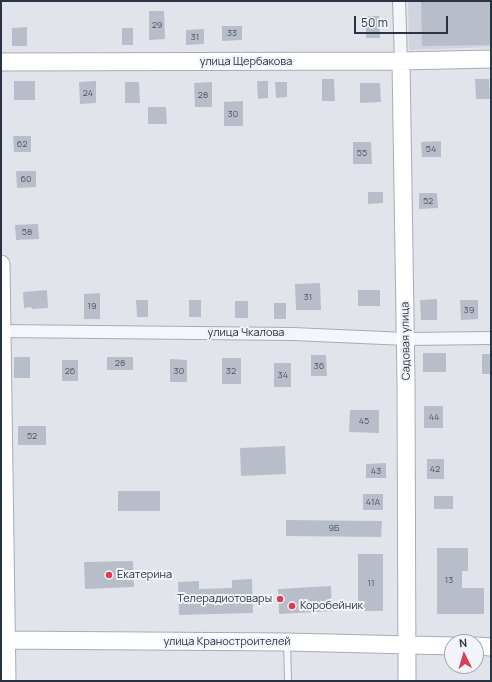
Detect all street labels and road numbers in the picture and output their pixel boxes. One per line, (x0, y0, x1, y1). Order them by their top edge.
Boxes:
street label: улица Щербакова (200, 55, 292, 69)
street label: Садовая улица (399, 302, 413, 380)
street label: улица Чкалова (208, 326, 284, 340)
street label: улица Краностроителей (163, 635, 291, 649)

